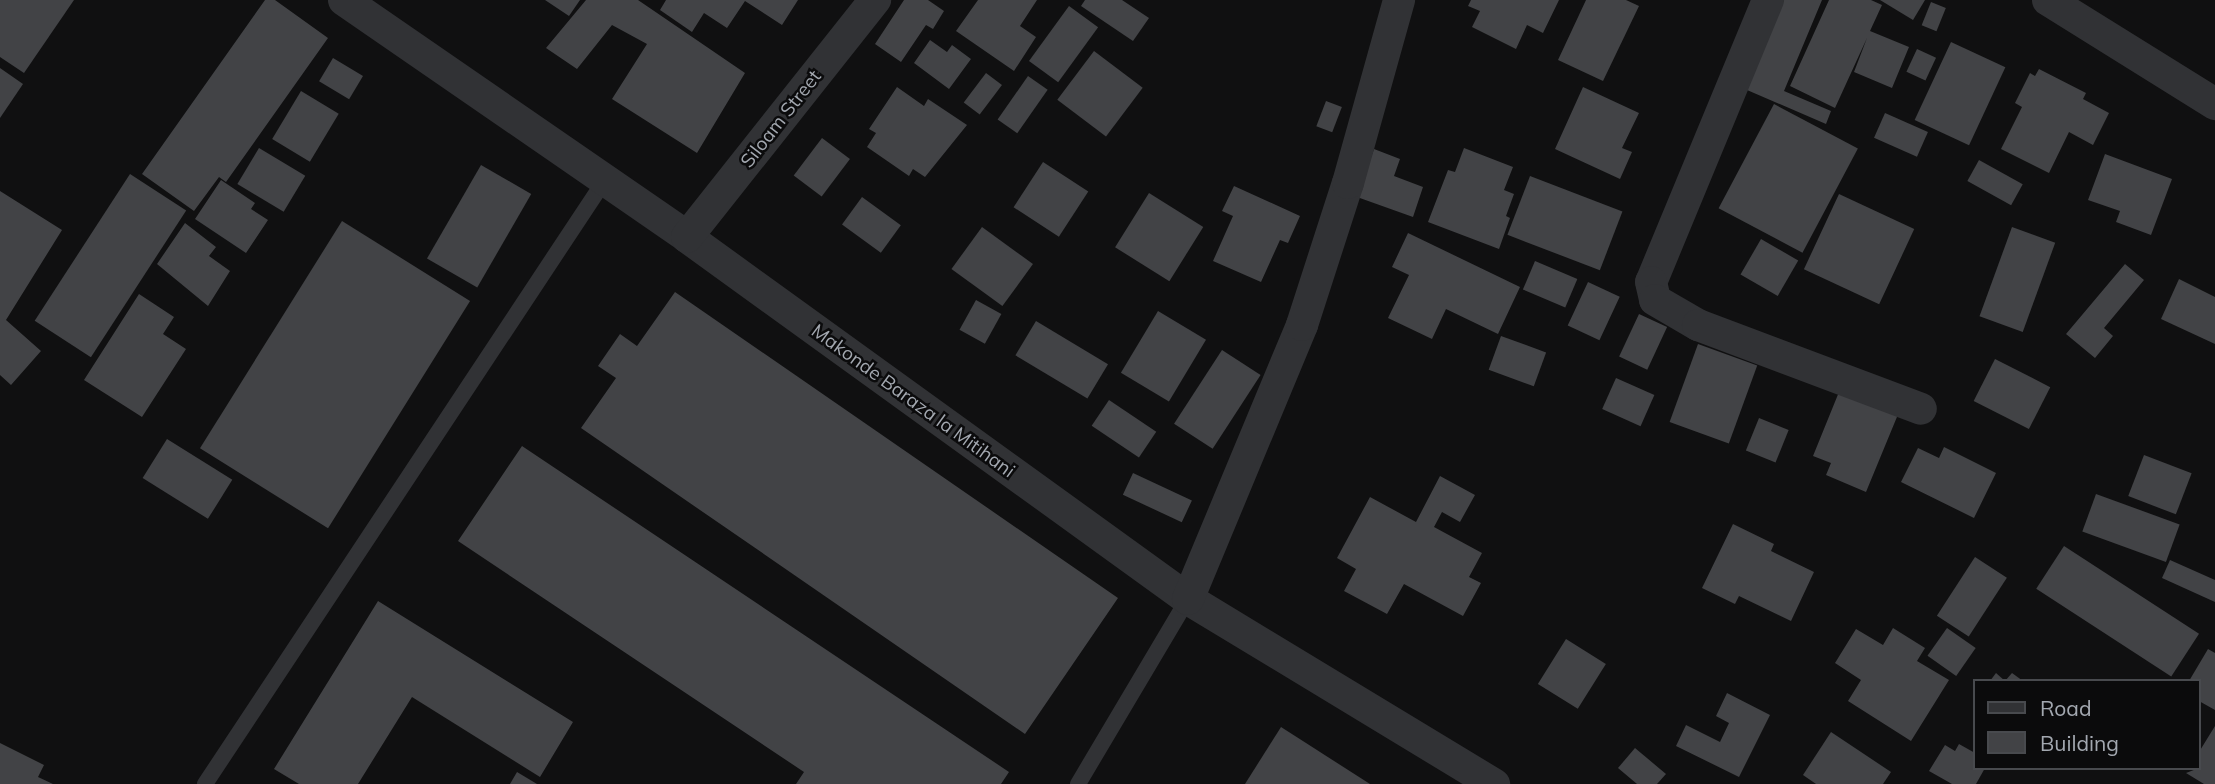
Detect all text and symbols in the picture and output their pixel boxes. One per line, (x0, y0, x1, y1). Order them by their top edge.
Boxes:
street label: Siloam Street (736, 66, 826, 172)
street label: Makonde Baraza la Mitihani (807, 320, 1019, 482)
legend (1974, 679, 2201, 770)
text: Road (2040, 695, 2091, 721)
text: Building (2040, 730, 2119, 756)

